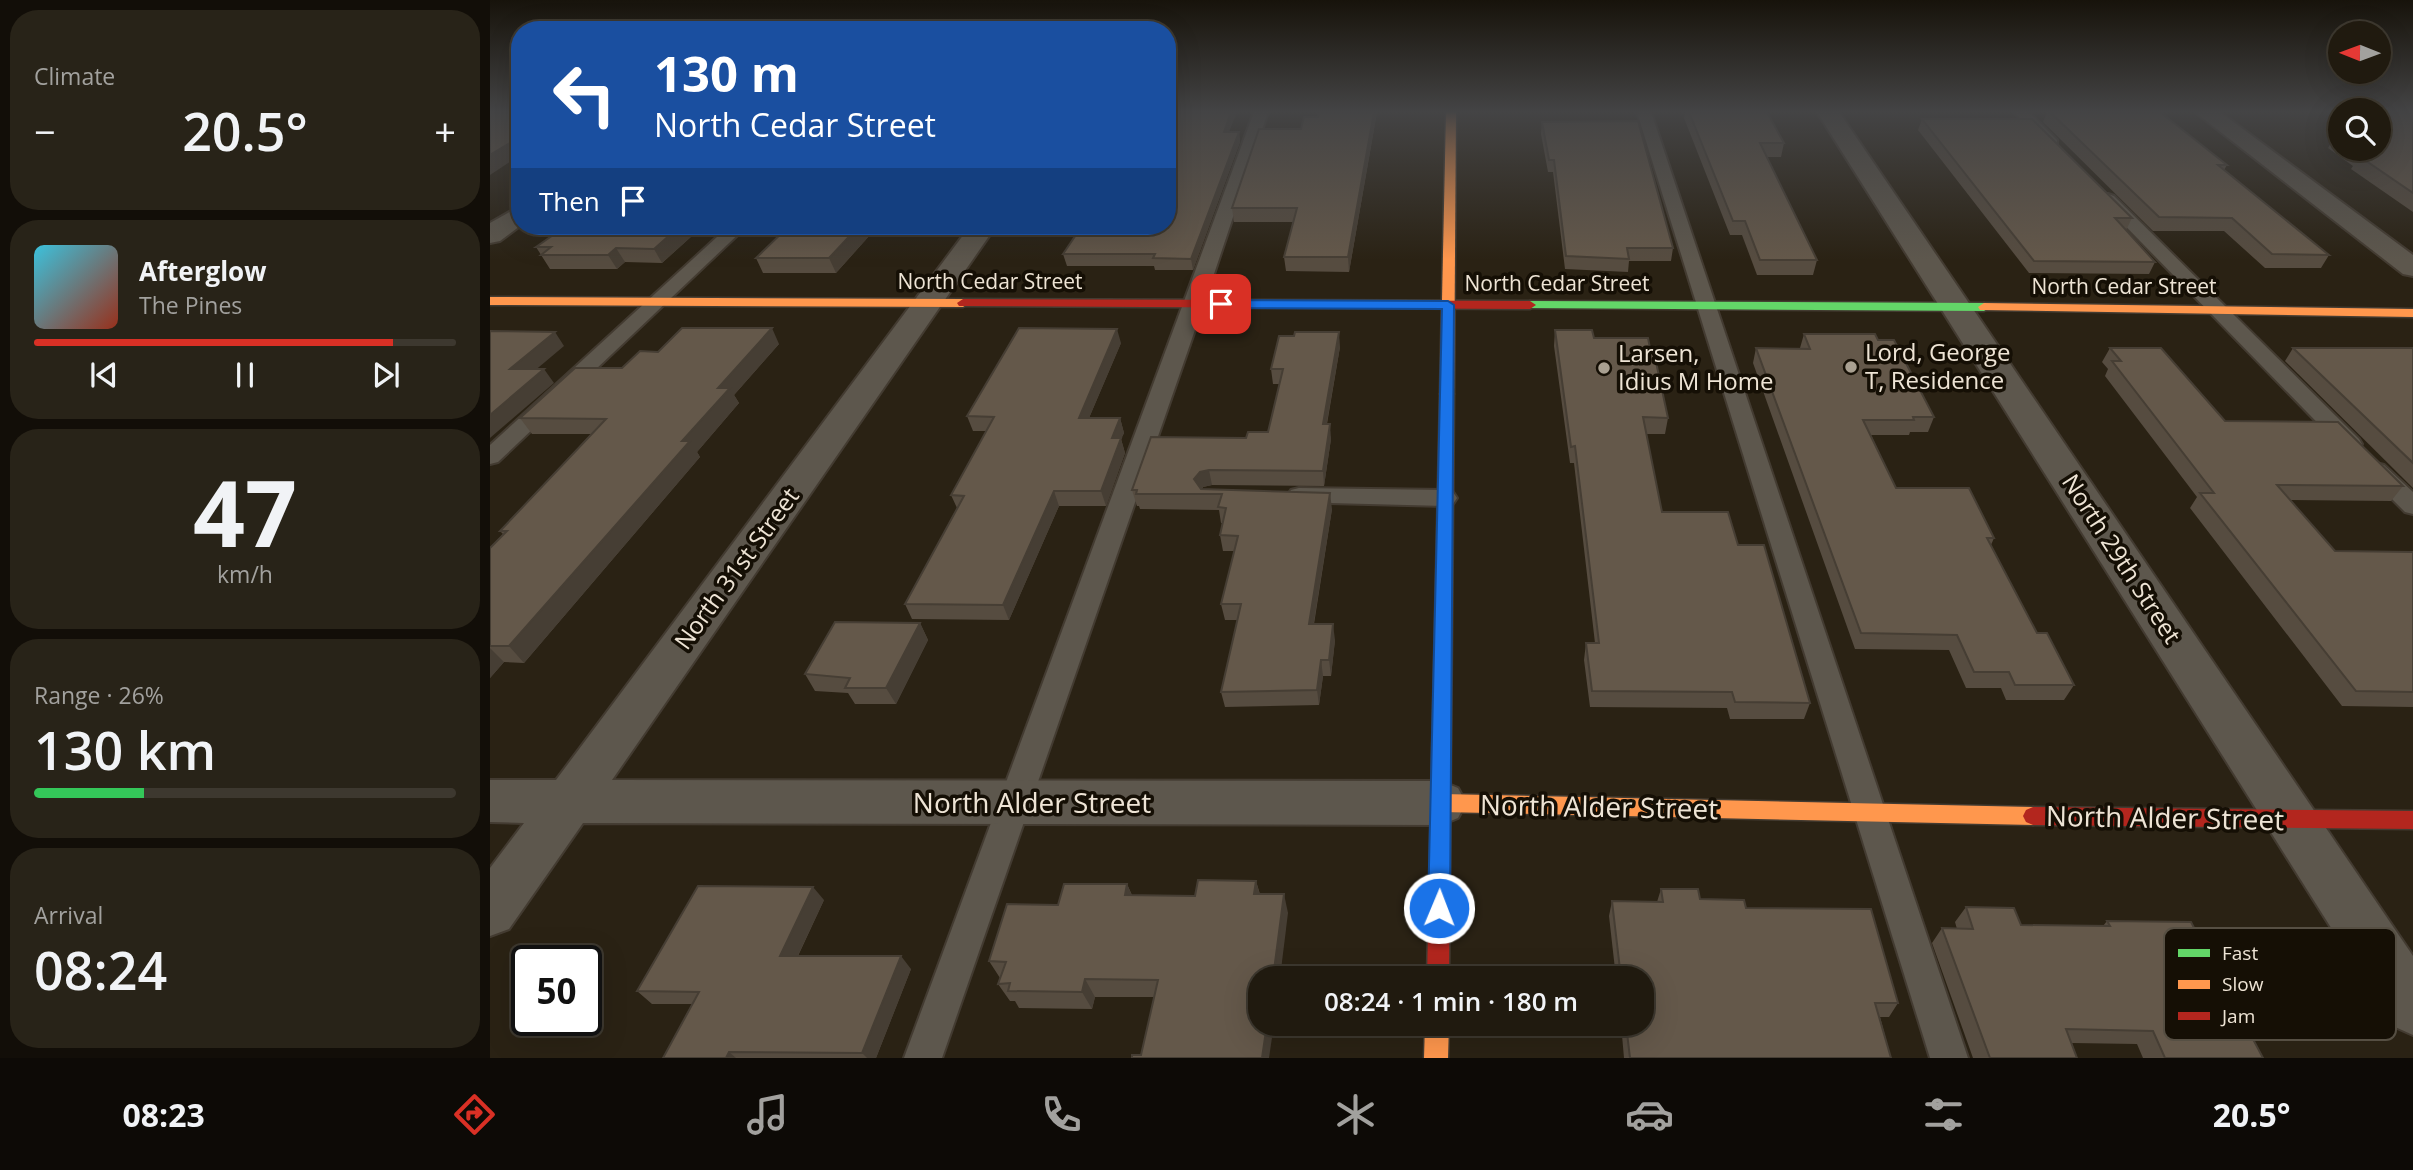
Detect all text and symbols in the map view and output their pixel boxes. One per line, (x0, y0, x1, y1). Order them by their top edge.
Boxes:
north arrow (2328, 21, 2390, 84)
map controls (2328, 21, 2391, 161)
text: 130 m (654, 40, 799, 106)
icon: left (539, 49, 630, 140)
text: Climate (34, 60, 115, 92)
text: 20.5° (182, 95, 308, 166)
button: search (2328, 98, 2391, 161)
text: North Cedar Street (654, 103, 936, 146)
text: − (34, 105, 56, 157)
text: + (434, 105, 456, 157)
icon: arrive (614, 182, 652, 220)
text: Then (539, 183, 600, 219)
text: Afterglow (139, 253, 266, 289)
street label: North Cedar Street (897, 267, 1083, 295)
street label: North Cedar Street (1464, 269, 1650, 297)
street label: North Cedar Street (2031, 272, 2217, 300)
pin (1191, 274, 1251, 334)
icon: arrive (1202, 285, 1240, 323)
text: The Pines (139, 289, 242, 321)
place label: Lord, George T, Residence (1865, 335, 2011, 396)
place label: Larsen, Idius M Home (1618, 336, 1773, 397)
icon: previous (85, 356, 123, 394)
icon: pause (226, 356, 264, 394)
icon: next (367, 356, 405, 394)
marker: Lord, George T, Residence (1843, 359, 1859, 375)
marker: Larsen, Idius M Home (1596, 360, 1612, 376)
text: 47 (193, 450, 297, 574)
street label: North 29th Street (2055, 467, 2189, 649)
street label: North 31st Street (666, 481, 806, 656)
text: km/h (217, 558, 273, 590)
text: Range · 26% (34, 679, 164, 711)
text: 130 km (34, 714, 216, 785)
street label: North Alder Street (913, 783, 1151, 821)
street label: North Alder Street (1480, 785, 1719, 827)
street label: North Alder Street (2046, 796, 2285, 838)
position arrow (1402, 871, 1476, 945)
text: Arrival (34, 899, 103, 931)
legend (2164, 928, 2396, 1040)
text: 08:24 (34, 934, 167, 1005)
text: Fast (2222, 940, 2258, 966)
speed limit sign: 50 (511, 945, 602, 1036)
text: Slow (2222, 971, 2264, 997)
text: 08:24 · 1 min · 180 m (1324, 983, 1578, 1019)
text: Jam (2220, 1003, 2255, 1029)
icon: directions (450, 1090, 499, 1139)
icon: music (743, 1090, 792, 1139)
icon: phone (1037, 1090, 1086, 1139)
icon: climate (1331, 1090, 1380, 1139)
icon: car (1625, 1090, 1674, 1139)
icon: filters (1919, 1090, 1968, 1139)
text: 08:23 (122, 1093, 205, 1136)
text: 20.5° (2213, 1093, 2290, 1136)

